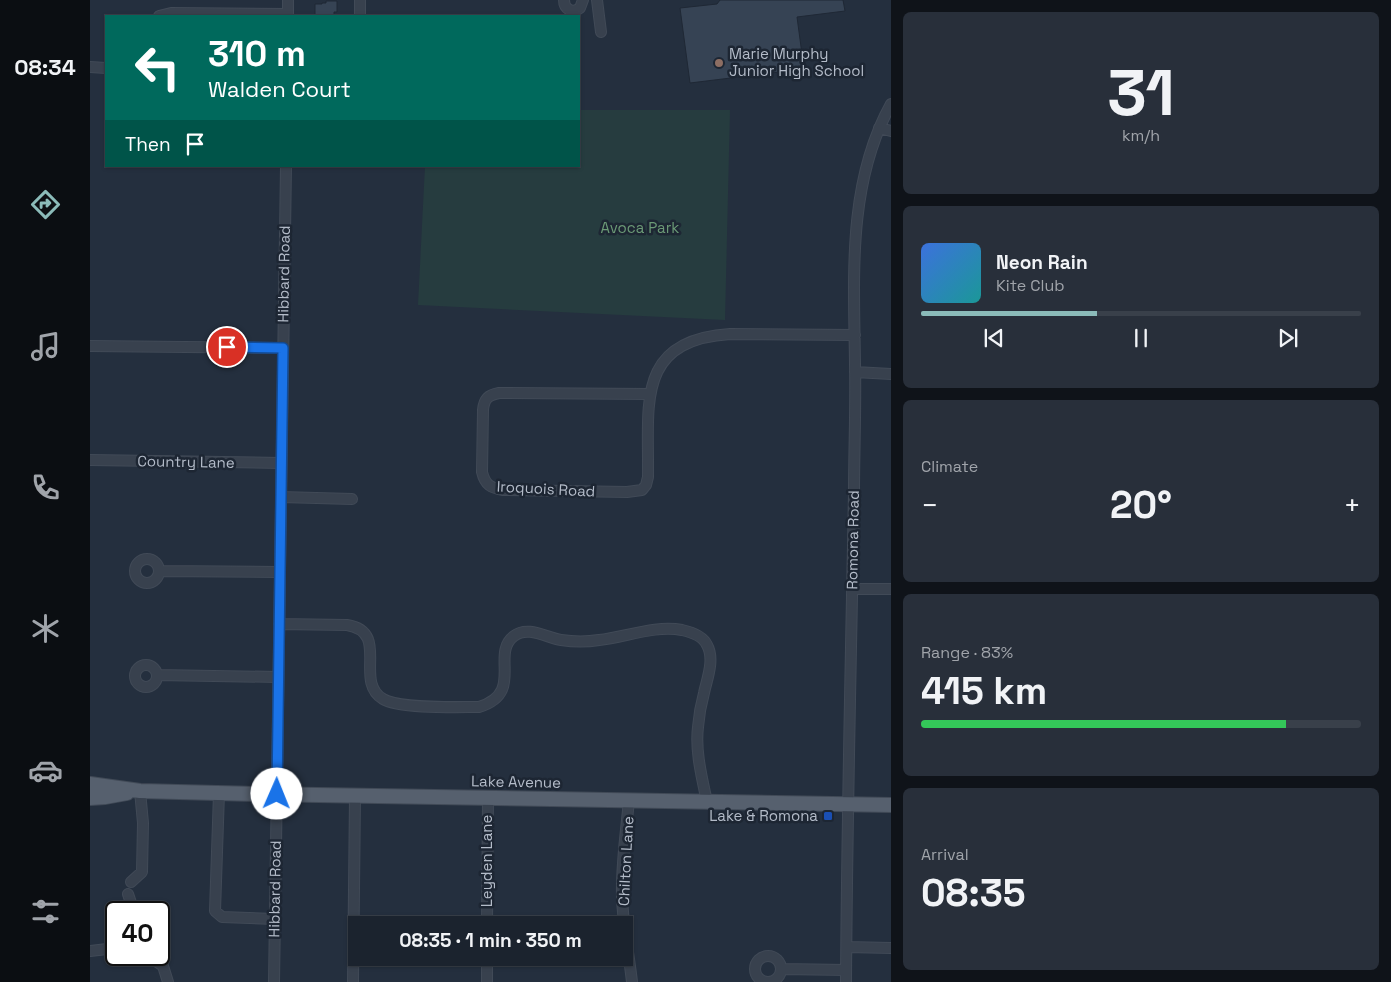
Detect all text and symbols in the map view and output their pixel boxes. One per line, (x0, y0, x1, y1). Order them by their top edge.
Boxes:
text: 310 m (208, 32, 306, 76)
icon: left (125, 35, 190, 100)
place label: Marie Murphy Junior High School (729, 44, 864, 80)
text: 31 (1107, 51, 1175, 134)
text: 08:34 (14, 53, 76, 81)
marker: Marie Murphy Junior High School (713, 57, 725, 69)
text: Walden Court (208, 75, 351, 103)
text: km/h (1122, 125, 1160, 146)
icon: arrive (181, 130, 209, 158)
text: Then (125, 132, 171, 157)
icon: directions (28, 187, 63, 222)
park label: Avoca Park (601, 218, 679, 237)
street label: Hibbard Road (273, 225, 294, 323)
text: Neon Rain (996, 250, 1088, 275)
text: Kite Club (996, 275, 1065, 296)
icon: previous (980, 324, 1008, 352)
icon: pause (1127, 324, 1155, 352)
icon: next (1274, 324, 1302, 352)
pin (206, 326, 248, 368)
icon: music (28, 329, 63, 364)
icon: arrive (213, 333, 241, 361)
street label: Country Lane (137, 451, 235, 472)
text: Climate (921, 456, 978, 477)
icon: phone (28, 470, 63, 505)
street label: Iroquois Road (496, 476, 596, 501)
text: 20° (1110, 481, 1172, 529)
text: − (921, 487, 938, 523)
text: + (1344, 487, 1361, 523)
street label: Romona Road (842, 490, 863, 590)
icon: climate (28, 611, 63, 646)
text: Range · 83% (921, 642, 1013, 663)
text: 415 km (921, 667, 1047, 715)
icon: car (28, 753, 63, 788)
position arrow (250, 767, 302, 819)
street label: Lake Avenue (471, 771, 561, 792)
place label: Lake & Romona (709, 806, 818, 825)
marker: Lake & Romona (822, 810, 834, 822)
street label: Leyden Lane (477, 815, 496, 907)
street label: Chilton Lane (614, 815, 637, 906)
street label: Hibbard Road (264, 840, 285, 938)
text: Arrival (921, 844, 969, 865)
text: 08:35 (921, 869, 1026, 917)
icon: filters (28, 894, 63, 929)
speed limit sign: 40 (105, 901, 170, 966)
text: 08:35 · 1 min · 350 m (399, 928, 582, 953)

